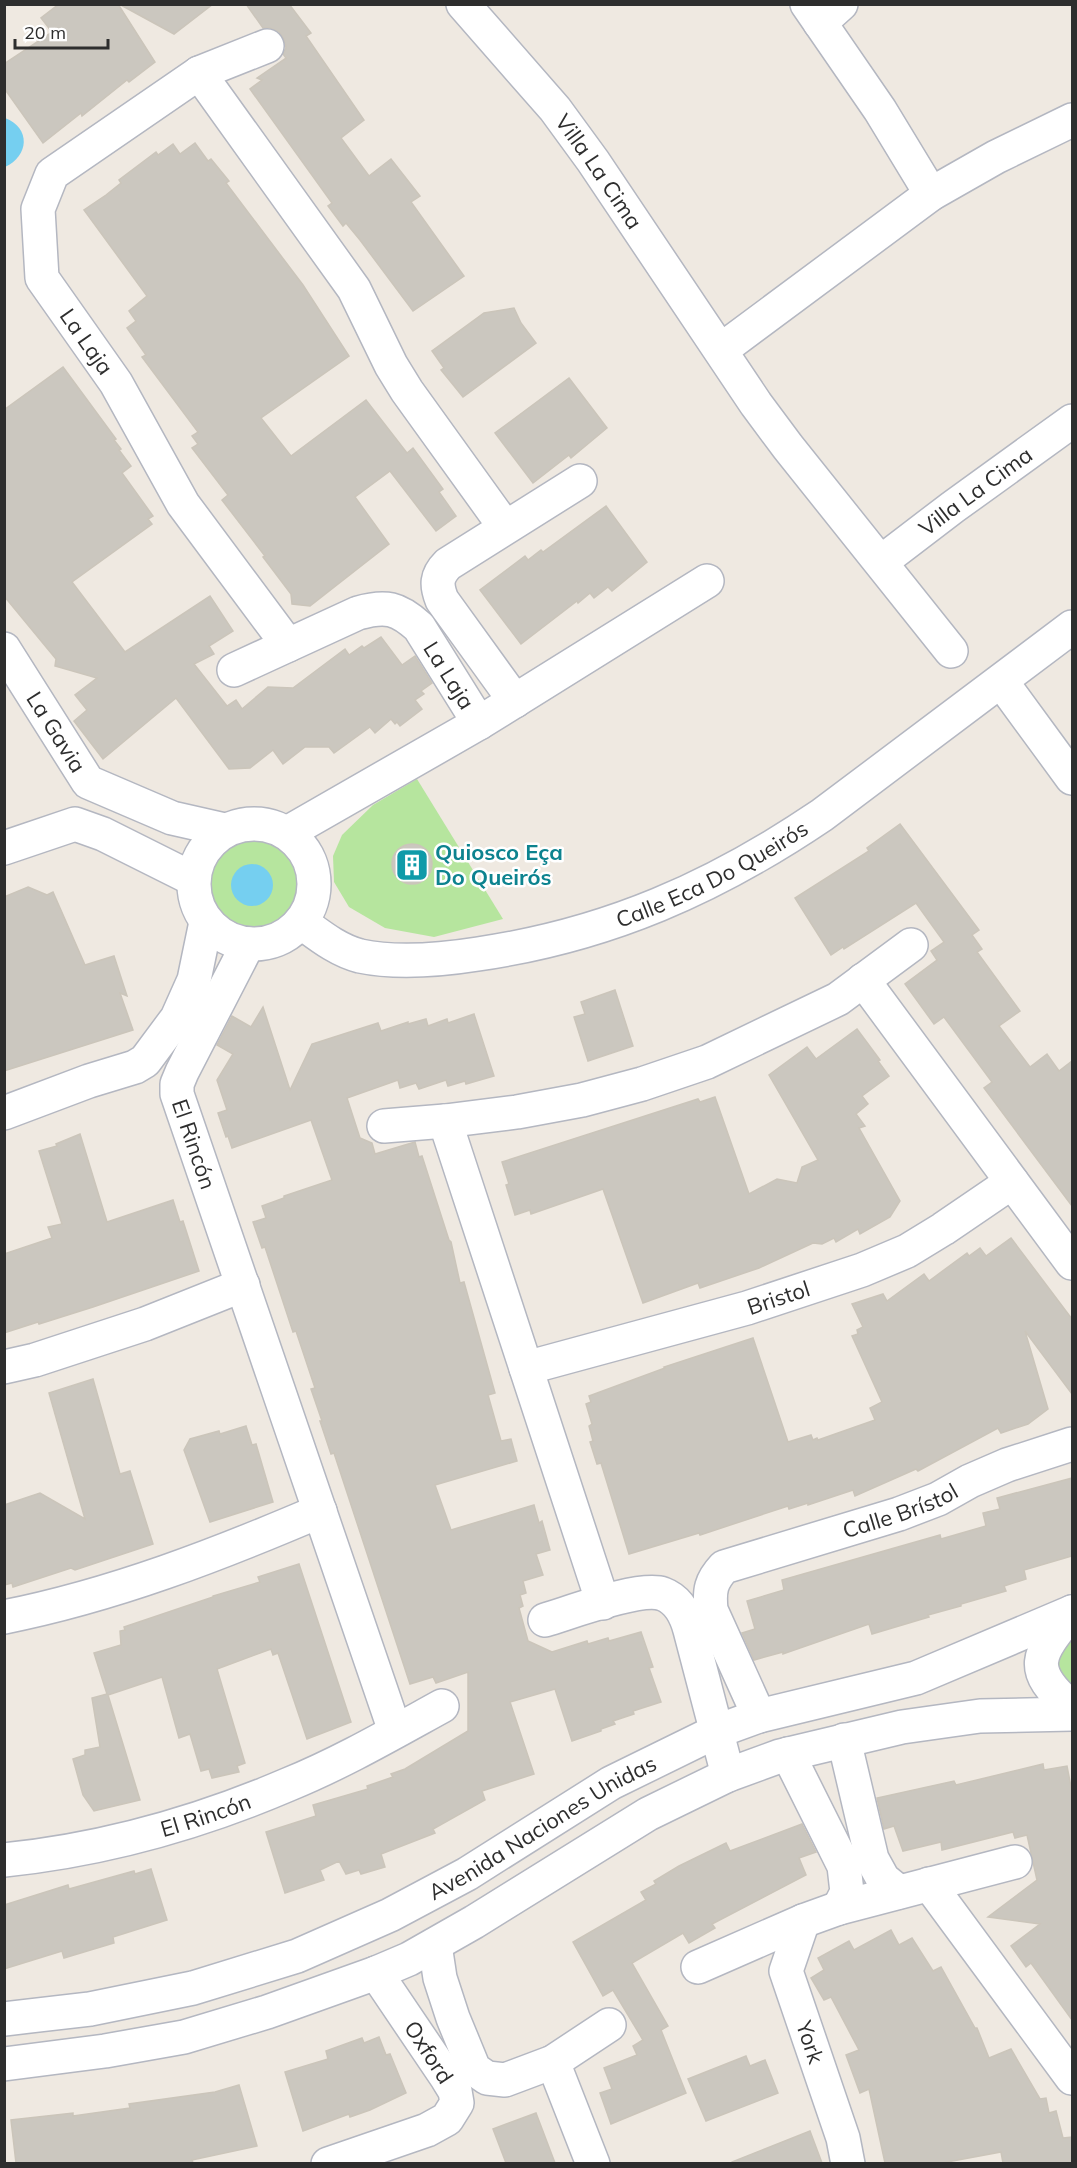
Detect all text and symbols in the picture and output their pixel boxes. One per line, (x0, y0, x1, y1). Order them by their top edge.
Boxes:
scale bar (15, 12, 108, 50)
text: 20 m (24, 21, 66, 44)
street label: Villa La Cima (549, 108, 649, 234)
street label: La Laja (54, 303, 120, 380)
street label: Villa La Cima (913, 440, 1038, 542)
street label: La Laja (417, 636, 481, 714)
street label: La Gavia (20, 686, 92, 777)
street label: Calle Eca Do Queirós (612, 814, 813, 934)
place label: Quiosco Eça Do Queirós (435, 838, 563, 891)
building icon: Quiosco Eça Do Queirós (394, 847, 430, 883)
street label: El Rincón (166, 1095, 223, 1193)
street label: Bristol (743, 1274, 813, 1321)
street label: Calle Brístol (839, 1477, 963, 1544)
street label: Avenida Naciones Unidas (424, 1749, 661, 1906)
street label: El Rincón (157, 1787, 255, 1843)
street label: Oxford (398, 2015, 460, 2089)
street label: York (790, 2016, 831, 2068)

